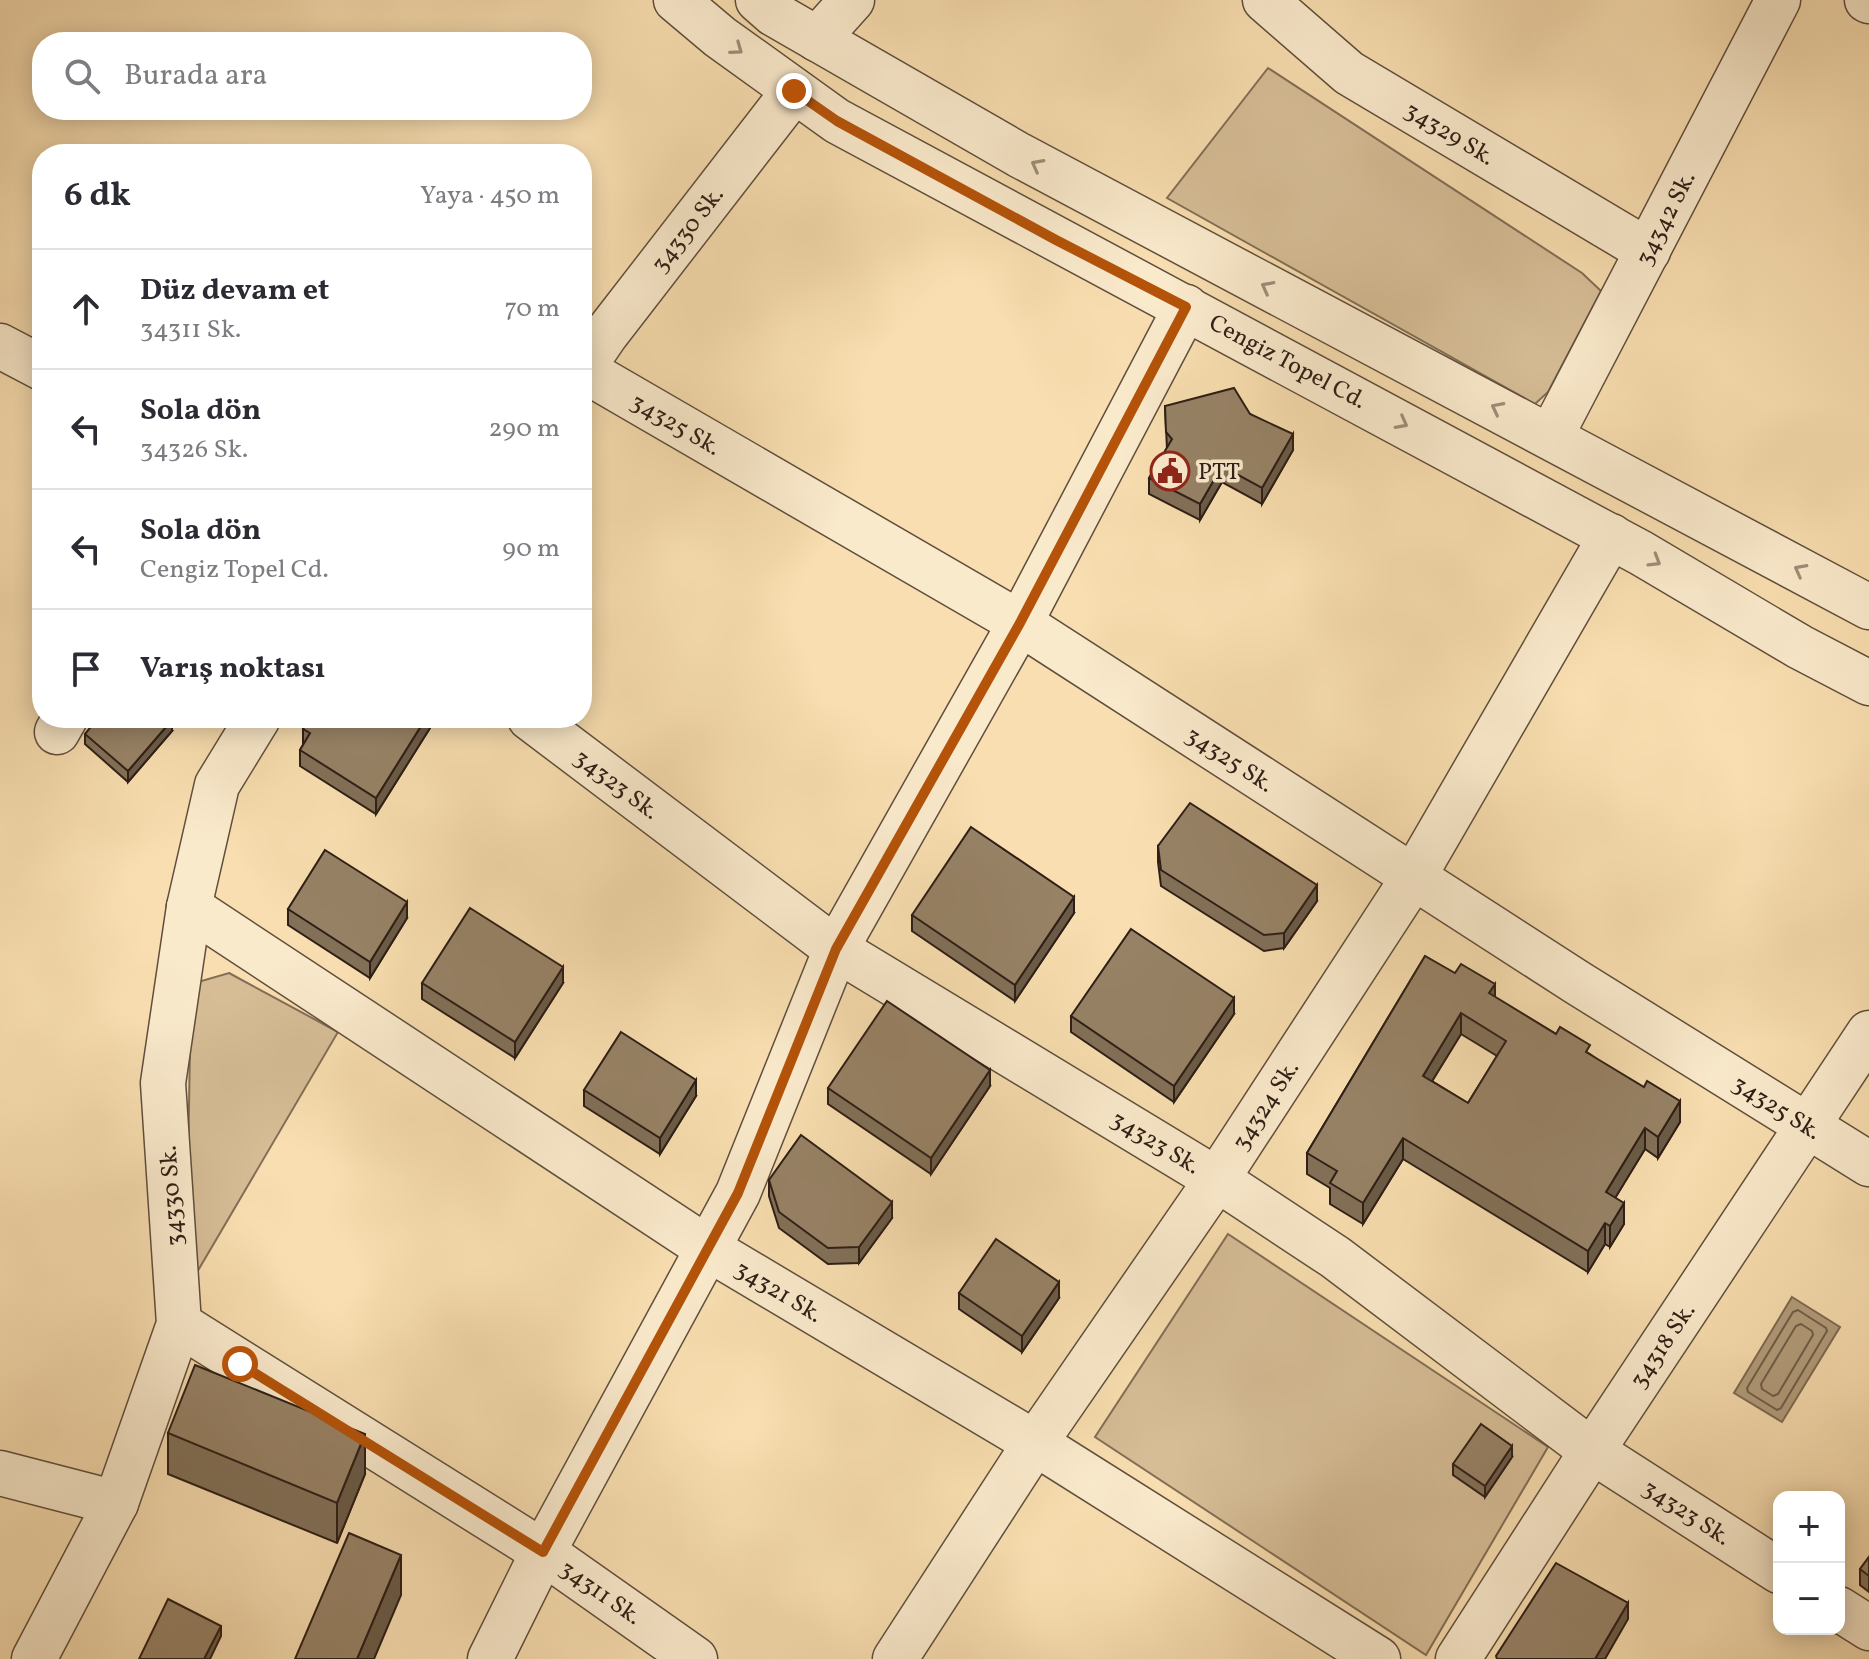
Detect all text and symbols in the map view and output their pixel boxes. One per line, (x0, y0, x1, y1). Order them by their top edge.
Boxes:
search box (32, 32, 592, 120)
one-way arrow (728, 39, 742, 54)
icon: search (60, 54, 104, 98)
text: Burada ara (124, 55, 267, 97)
route end (776, 73, 812, 109)
street label: 34329 Sk. (1397, 94, 1501, 175)
one-way arrow (1031, 159, 1046, 174)
street label: 34342 Sk. (1628, 166, 1705, 272)
text: 6 dk (64, 173, 131, 220)
text: Yaya · 450 m (420, 178, 560, 214)
street label: 34330 Sk. (644, 180, 733, 280)
text: Düz devam et (140, 270, 329, 312)
one-way arrow (1260, 282, 1275, 297)
icon: ahead (64, 287, 108, 331)
text: 70 m (505, 291, 560, 327)
street label: Cengiz Topel Cd. (1202, 307, 1372, 419)
text: 34311 Sk. (140, 312, 241, 348)
street label: 34325 Sk. (624, 386, 726, 465)
text: Sola dön (140, 390, 261, 432)
one-way arrow (1490, 402, 1505, 418)
icon: left (64, 407, 108, 451)
text: 290 m (488, 411, 560, 447)
one-way arrow (1393, 413, 1408, 429)
text: 34326 Sk. (140, 432, 248, 468)
public building icon: PTT (1149, 450, 1191, 492)
place label: PTT (1198, 456, 1240, 490)
text: Sola dön (140, 510, 261, 552)
icon: left (64, 527, 108, 571)
text: 90 m (502, 531, 560, 567)
one-way arrow (1646, 551, 1661, 567)
text: Cengiz Topel Cd. (140, 552, 329, 588)
one-way arrow (1795, 564, 1809, 580)
icon: arrive (64, 647, 108, 691)
text: Varış noktası (140, 648, 325, 690)
street label: 34325 Sk. (1178, 719, 1280, 802)
street label: 34323 Sk. (566, 742, 666, 829)
street label: 34324 Sk. (1225, 1054, 1309, 1158)
street label: 34325 Sk. (1725, 1068, 1827, 1149)
street label: 34323 Sk. (1104, 1104, 1206, 1184)
street label: 34330 Sk. (153, 1144, 193, 1247)
street label: 34321 Sk. (728, 1253, 828, 1332)
street label: 34318 Sk. (1623, 1297, 1705, 1396)
route start (222, 1346, 258, 1382)
street label: 34323 Sk. (1635, 1472, 1737, 1555)
map controls (1773, 1491, 1845, 1635)
button: + (1773, 1491, 1845, 1563)
street label: 34311 Sk. (552, 1553, 648, 1634)
button: − (1773, 1563, 1845, 1635)

